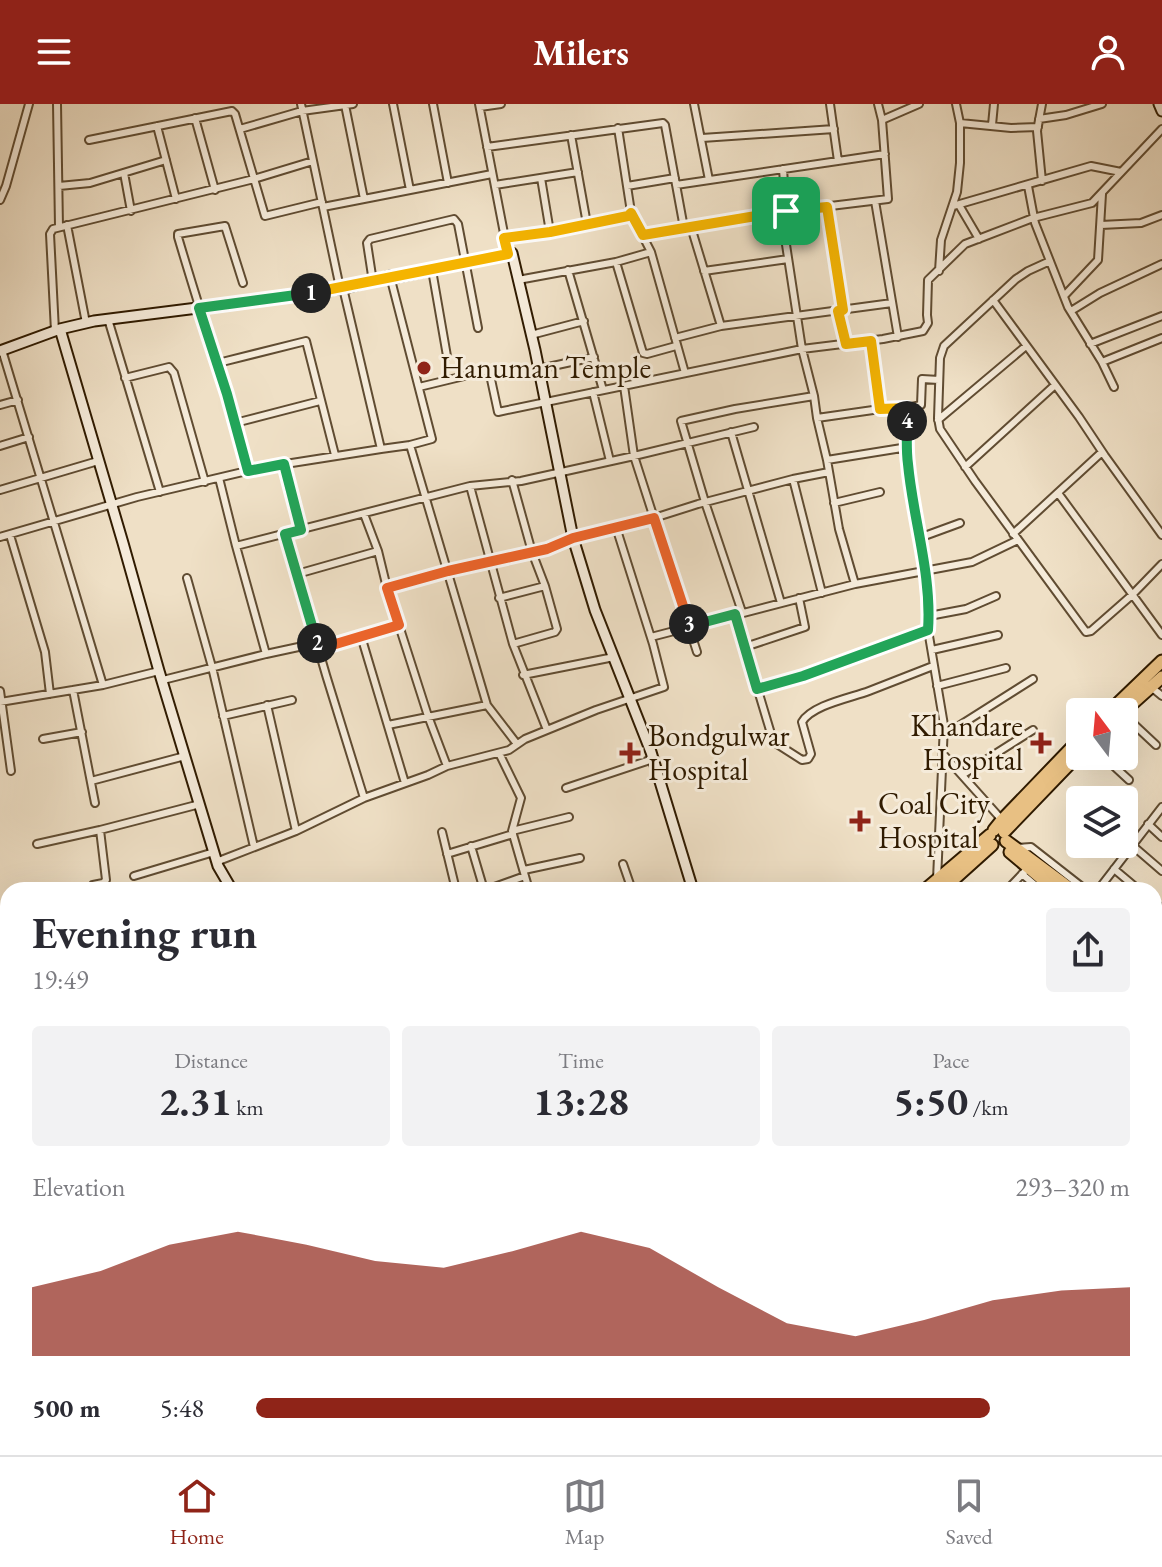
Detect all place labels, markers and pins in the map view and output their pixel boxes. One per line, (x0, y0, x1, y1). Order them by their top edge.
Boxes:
pin (752, 177, 820, 245)
pin: 1 (291, 273, 331, 313)
place label: Hanuman Temple (440, 348, 651, 387)
marker: Hanuman Temple (415, 359, 433, 377)
pin: 4 (887, 401, 927, 441)
pin: 3 (669, 604, 709, 644)
pin: 2 (297, 623, 337, 663)
place label: Khandare Hospital (910, 706, 1023, 779)
place label: Bondgulwar Hospital (648, 716, 790, 789)
marker: Khandare Hospital (1030, 732, 1052, 754)
marker: Bondgulwar Hospital (619, 742, 641, 764)
place label: Coal City Hospital (878, 784, 991, 857)
marker: Coal City Hospital (849, 810, 871, 832)

